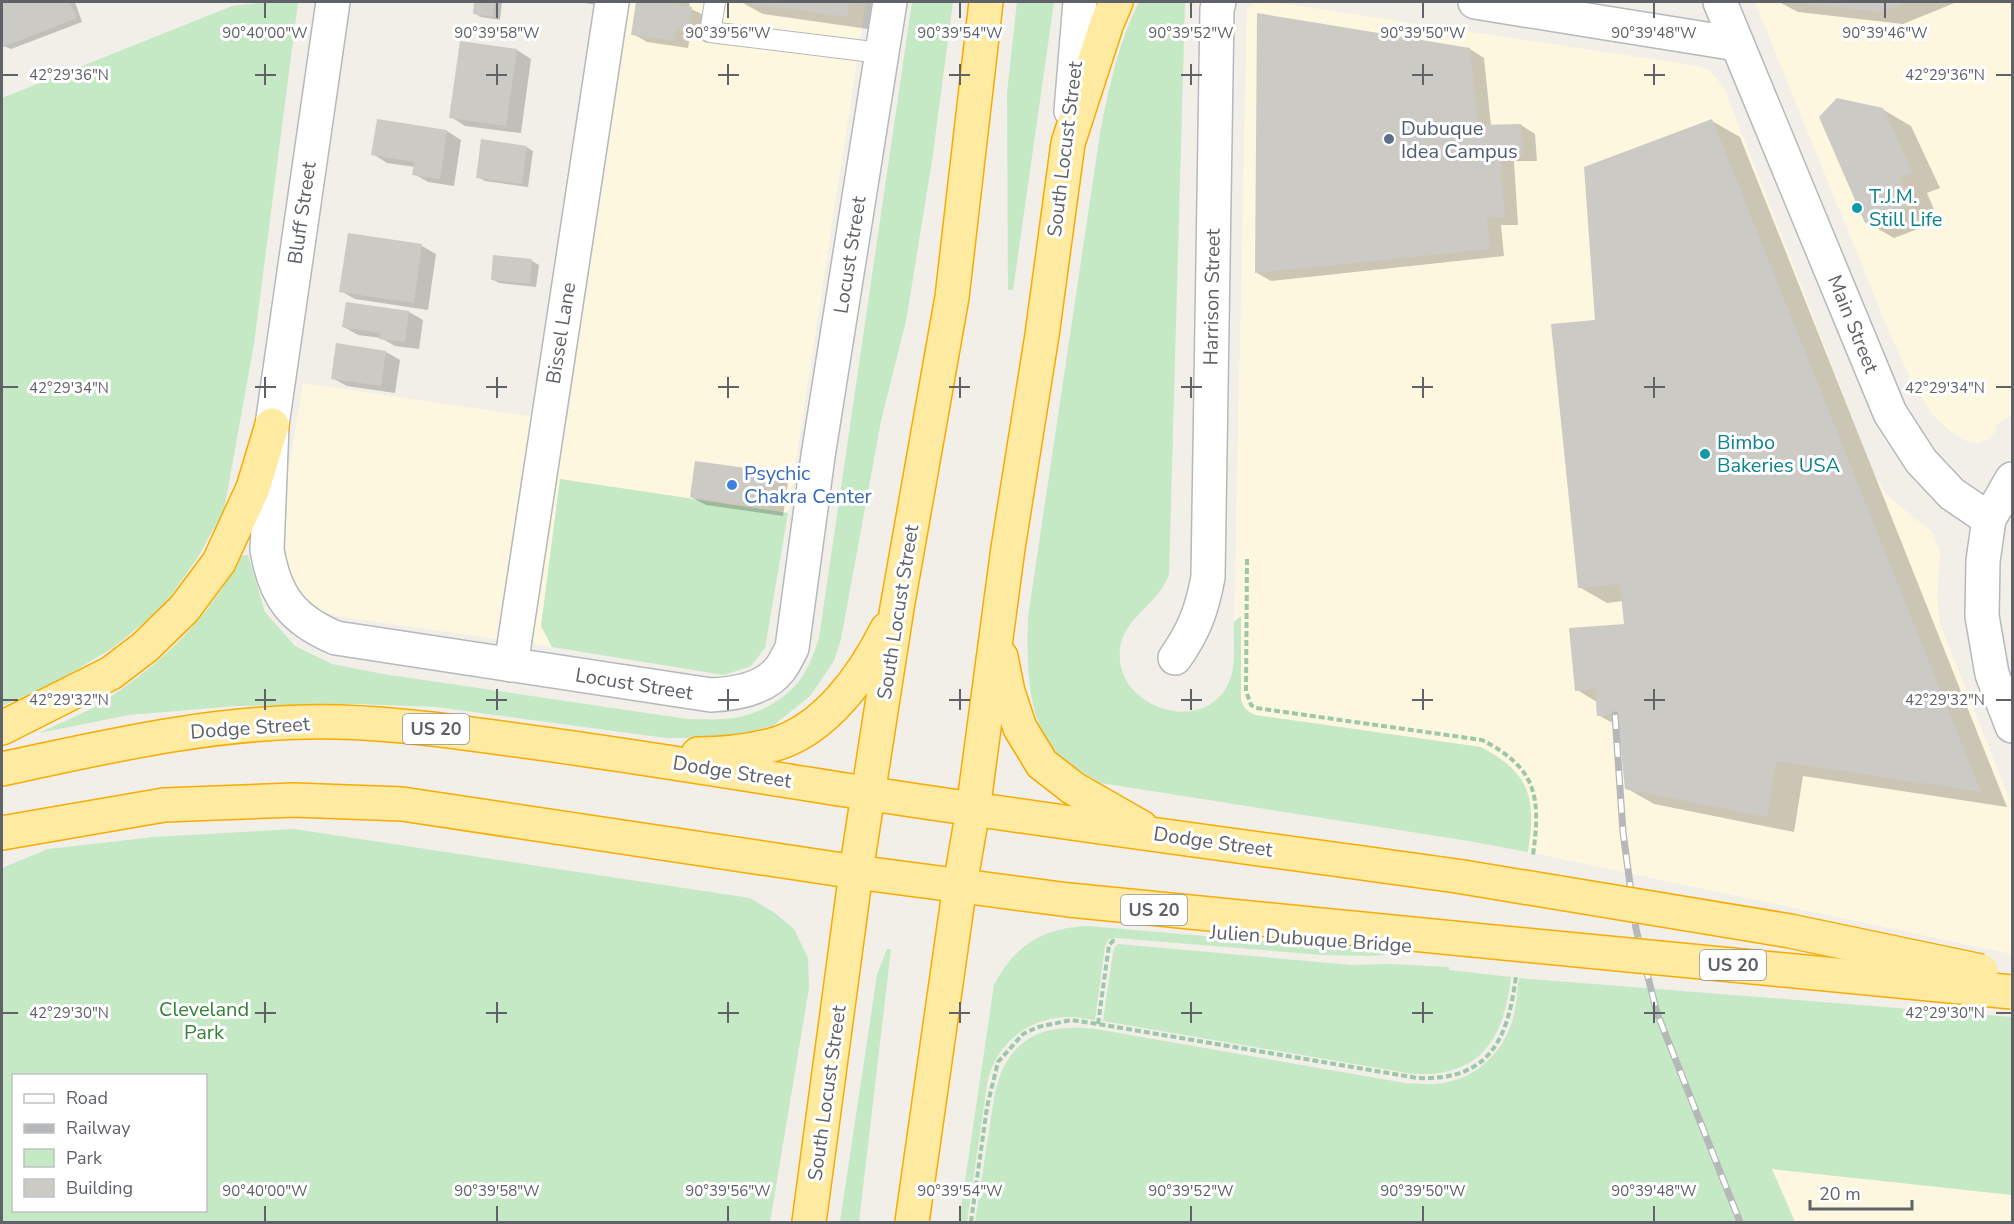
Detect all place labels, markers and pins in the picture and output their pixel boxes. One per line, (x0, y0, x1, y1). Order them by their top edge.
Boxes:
place label: Dubuque Idea Campus (1401, 115, 1518, 165)
marker: Dubuque Idea Campus (1382, 132, 1396, 146)
place label: T.J.M. Still Life (1869, 183, 1942, 233)
marker: T.J.M. Still Life (1850, 201, 1864, 215)
place label: Bimbo Bakeries USA (1717, 429, 1841, 479)
marker: Bimbo Bakeries USA (1698, 447, 1712, 461)
place label: Psychic Chakra Center (744, 460, 872, 510)
marker: Psychic Chakra Center (725, 478, 739, 492)

